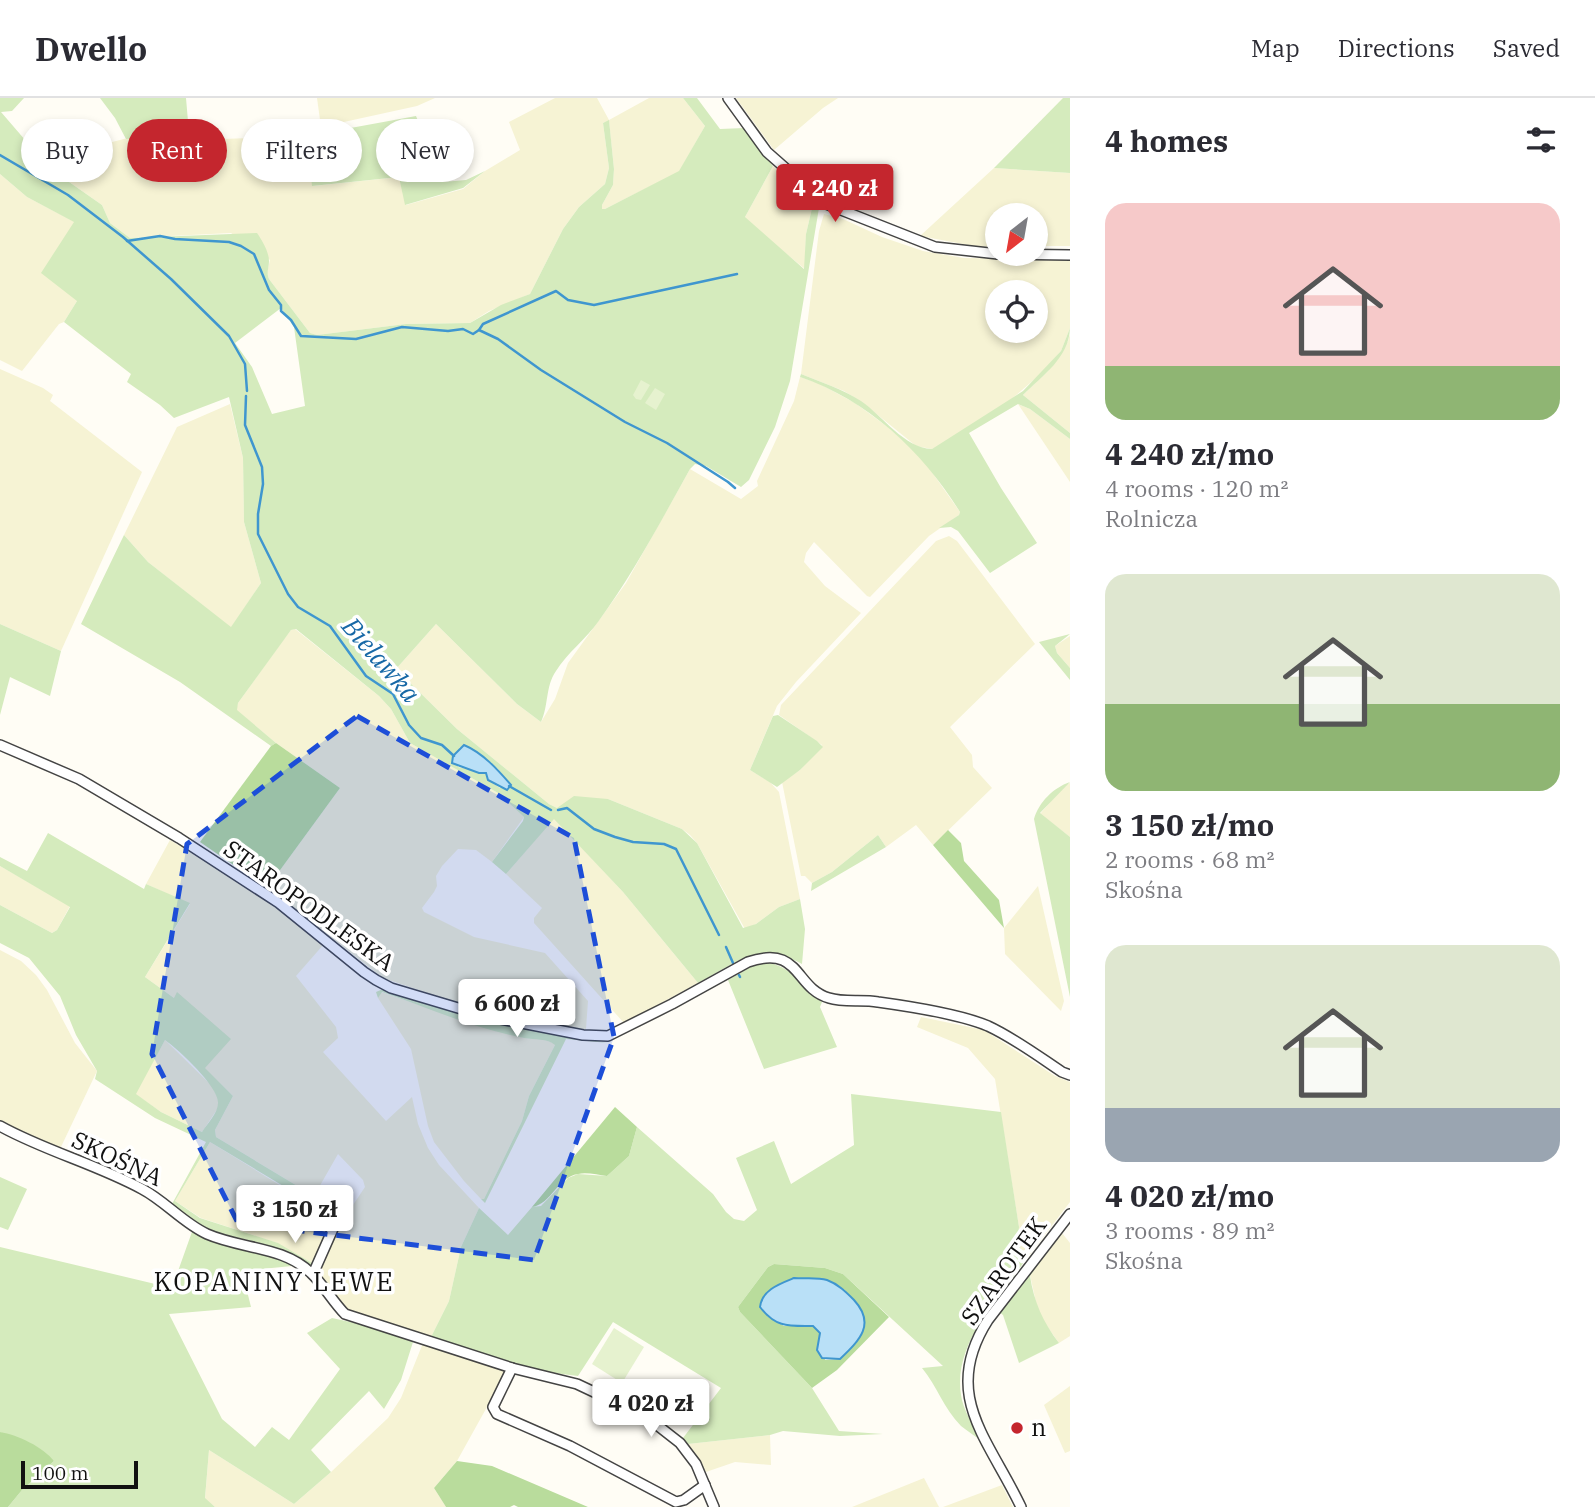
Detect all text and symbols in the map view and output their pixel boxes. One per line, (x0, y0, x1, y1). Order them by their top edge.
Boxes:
text: Dwello (35, 27, 147, 70)
text: Map (1251, 32, 1300, 64)
text: Directions (1338, 32, 1455, 64)
text: Saved (1493, 32, 1560, 64)
chip: Buy (21, 119, 113, 182)
chip: Rent (127, 119, 227, 182)
chip: Filters (241, 119, 362, 182)
chip: New (376, 119, 474, 182)
text: 4 homes (1105, 121, 1228, 160)
icon: filters (1522, 121, 1560, 159)
pin: 4 240 zł (763, 164, 907, 224)
text: 4 240 zł (792, 172, 878, 202)
north arrow (985, 203, 1048, 266)
map controls (985, 203, 1048, 343)
icon: home (1270, 248, 1396, 374)
button: locate (985, 280, 1048, 343)
text: 4 240 zł/mo (1105, 434, 1274, 473)
text: 4 rooms · 120 m² (1105, 473, 1288, 503)
text: Rolnicza (1105, 503, 1198, 533)
water label: Bielawka (335, 609, 428, 709)
icon: home (1270, 619, 1396, 745)
text: 3 150 zł/mo (1105, 805, 1274, 844)
street label: STAROPODLESKA (218, 832, 402, 978)
text: 2 rooms · 68 m² (1105, 844, 1275, 874)
text: Skośna (1105, 874, 1183, 904)
pin: 6 600 zł (445, 979, 589, 1039)
text: 6 600 zł (474, 987, 560, 1017)
icon: home (1270, 990, 1396, 1116)
street label: SKOŚNA (67, 1123, 168, 1193)
text: 4 020 zł/mo (1105, 1176, 1274, 1215)
pin: 3 150 zł (223, 1186, 367, 1245)
text: 3 150 zł (252, 1193, 338, 1223)
street label: SZAROTEK (953, 1210, 1053, 1331)
text: 3 rooms · 89 m² (1105, 1215, 1275, 1245)
text: Skośna (1105, 1245, 1183, 1275)
district label: KOPANINY LEWE (153, 1264, 395, 1298)
pin: 4 020 zł (579, 1380, 723, 1439)
text: 4 020 zł (608, 1387, 694, 1417)
place label: n (1031, 1411, 1046, 1443)
marker: n (1009, 1420, 1025, 1436)
scale bar (21, 1458, 138, 1490)
text: 100 m (32, 1461, 89, 1485)

